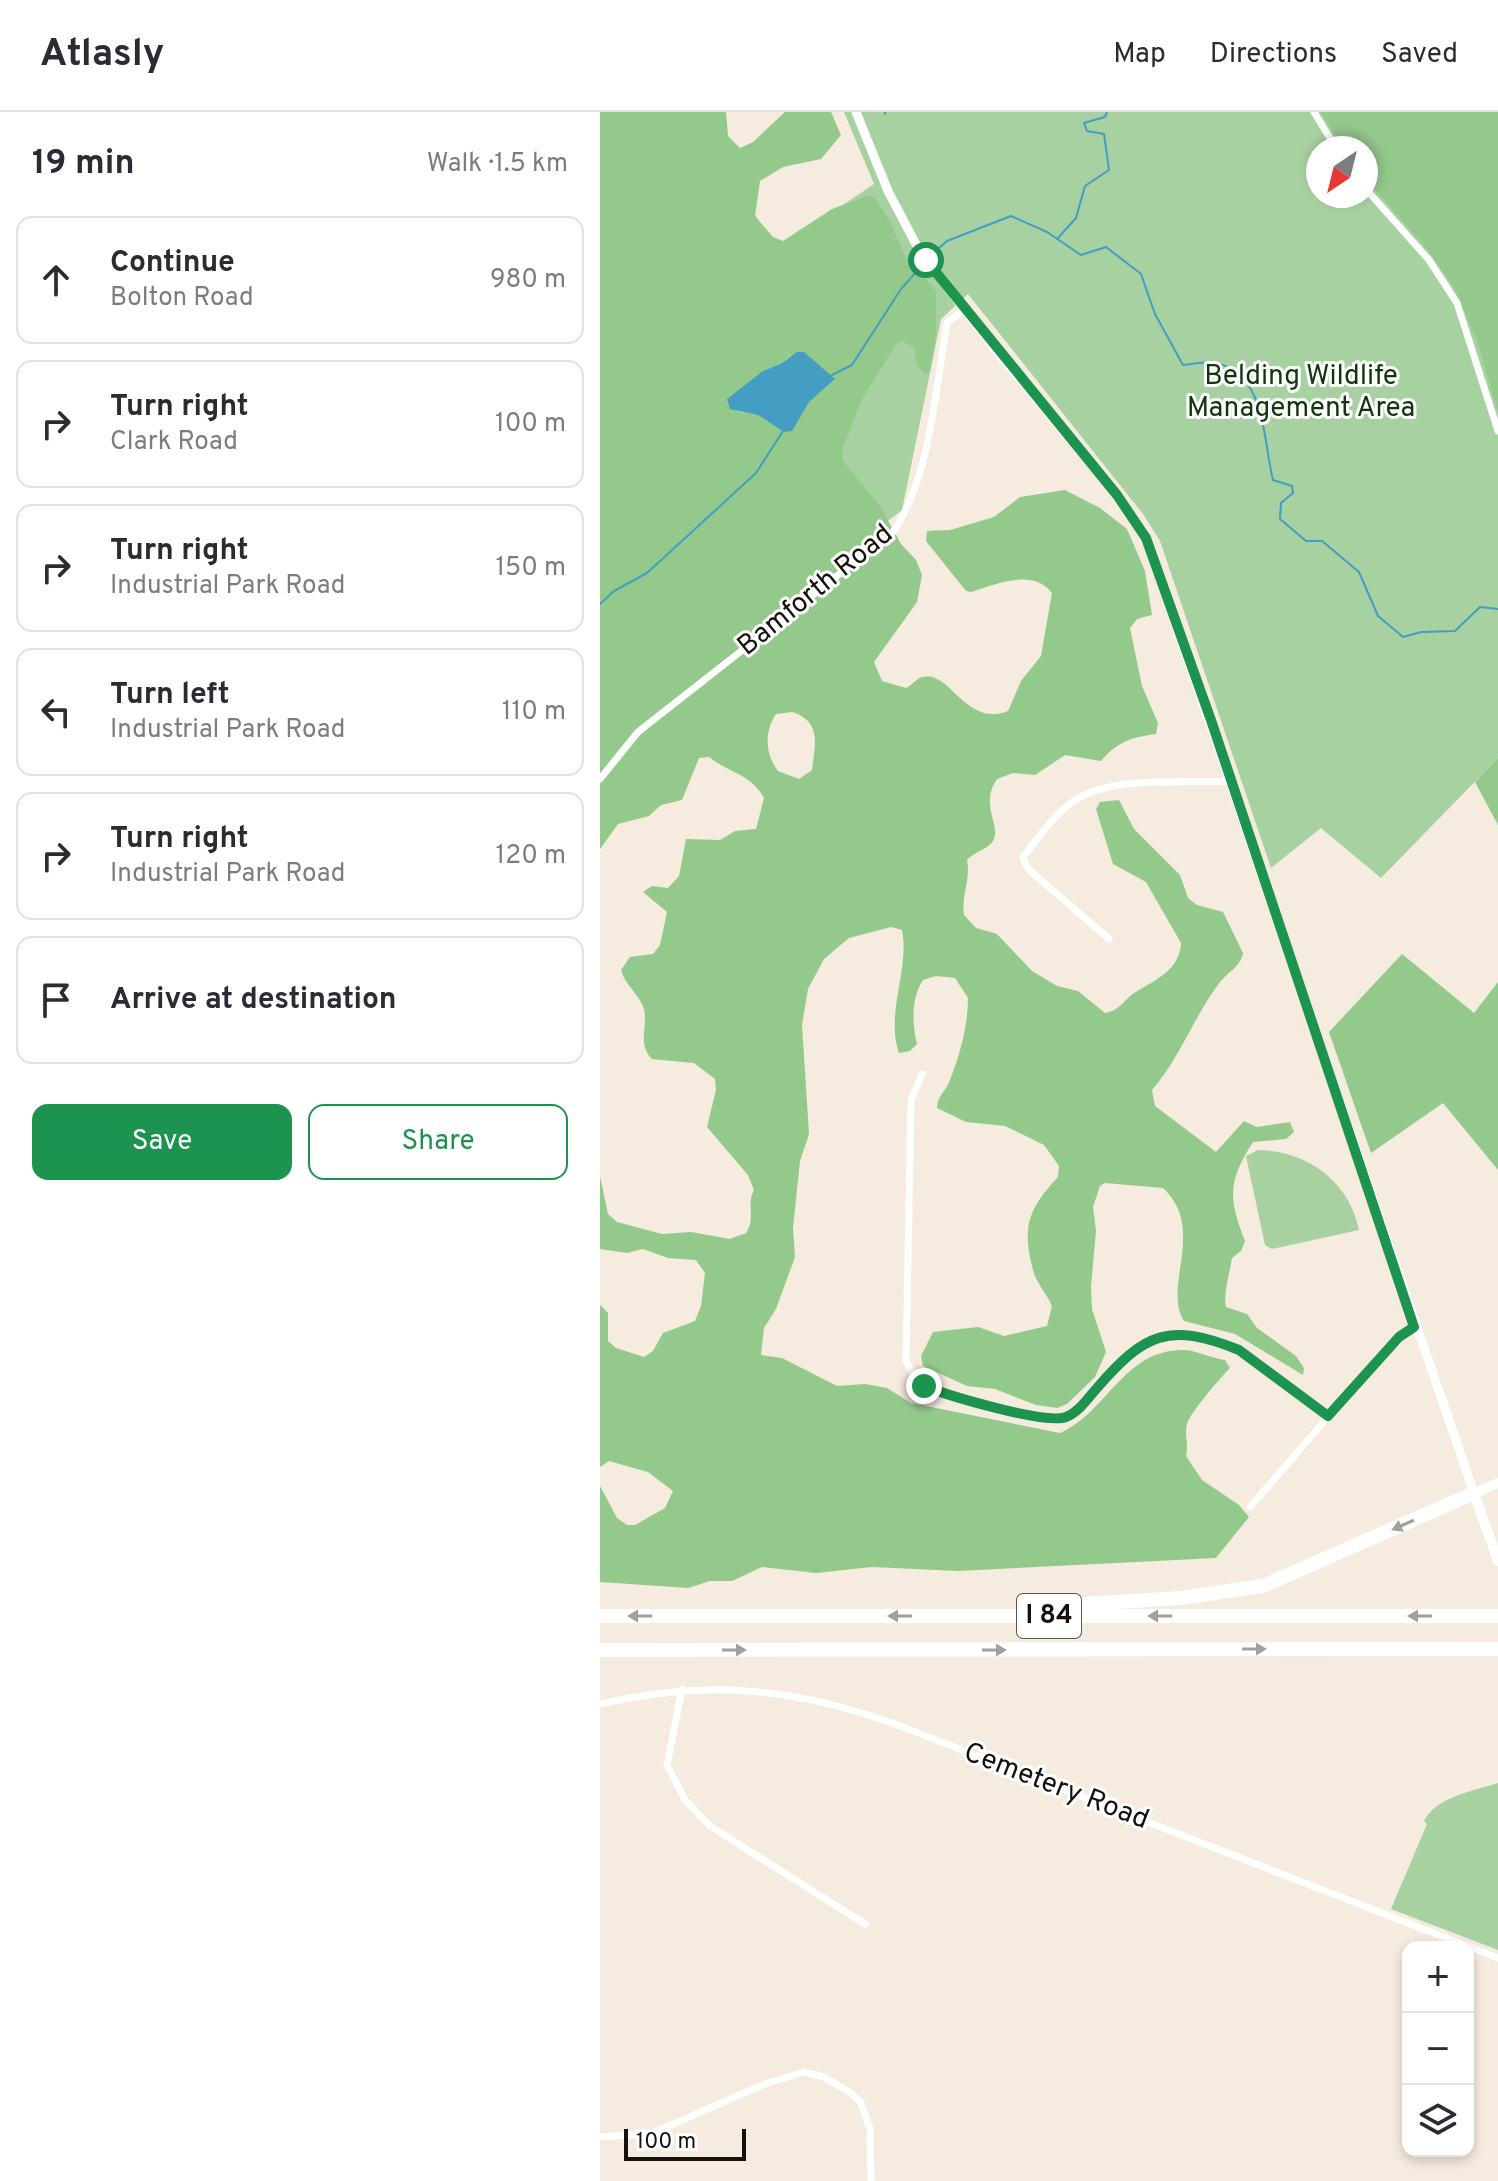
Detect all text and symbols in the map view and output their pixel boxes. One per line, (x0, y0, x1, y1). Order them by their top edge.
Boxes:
text: Atlasly (40, 31, 164, 80)
text: Map (1113, 37, 1166, 73)
text: Directions (1210, 37, 1337, 73)
text: Saved (1381, 37, 1458, 73)
north arrow (1306, 136, 1378, 208)
text: 19 min (32, 143, 135, 186)
text: Walk · 1.5 km (427, 148, 568, 181)
route start (908, 242, 944, 278)
text: Continue (110, 245, 235, 282)
icon: ahead (34, 258, 78, 302)
text: 980 m (490, 264, 566, 297)
text: Bolton Road (110, 282, 254, 315)
park label: Belding Wildlife Management Area (1187, 359, 1415, 427)
text: Turn right (110, 389, 248, 426)
icon: right (34, 402, 78, 446)
text: 100 m (495, 408, 566, 441)
text: Clark Road (110, 426, 238, 459)
street label: Bamforth Road (731, 517, 901, 665)
text: Turn right (110, 533, 248, 570)
icon: right (34, 546, 78, 590)
text: 150 m (495, 552, 566, 585)
text: Industrial Park Road (110, 570, 345, 603)
text: Turn left (110, 677, 230, 714)
icon: left (34, 690, 78, 734)
text: 110 m (502, 696, 566, 729)
text: Industrial Park Road (110, 714, 345, 747)
text: Turn right (110, 821, 248, 858)
icon: right (34, 834, 78, 878)
text: 120 m (496, 840, 566, 873)
text: Industrial Park Road (110, 858, 345, 891)
icon: arrive (34, 978, 78, 1022)
text: Arrive at destination (110, 982, 396, 1019)
button: Save (32, 1104, 292, 1180)
button: Share (308, 1104, 568, 1180)
route end (906, 1368, 942, 1404)
one-way arrow (1391, 1518, 1415, 1532)
road number: I 84 (1017, 1594, 1081, 1638)
one-way arrow (627, 1610, 652, 1622)
one-way arrow (887, 1610, 912, 1622)
one-way arrow (1147, 1610, 1172, 1622)
one-way arrow (1407, 1610, 1432, 1622)
one-way arrow (1242, 1643, 1267, 1655)
one-way arrow (722, 1644, 747, 1656)
one-way arrow (982, 1644, 1007, 1656)
street label: Cemetery Road (958, 1735, 1154, 1839)
map controls (1402, 1941, 1474, 2157)
button: + (1402, 1941, 1474, 2013)
button: − (1402, 2013, 1474, 2085)
button: layers (1402, 2085, 1474, 2157)
scale bar (624, 2125, 746, 2161)
text: 100 m (636, 2129, 696, 2156)

